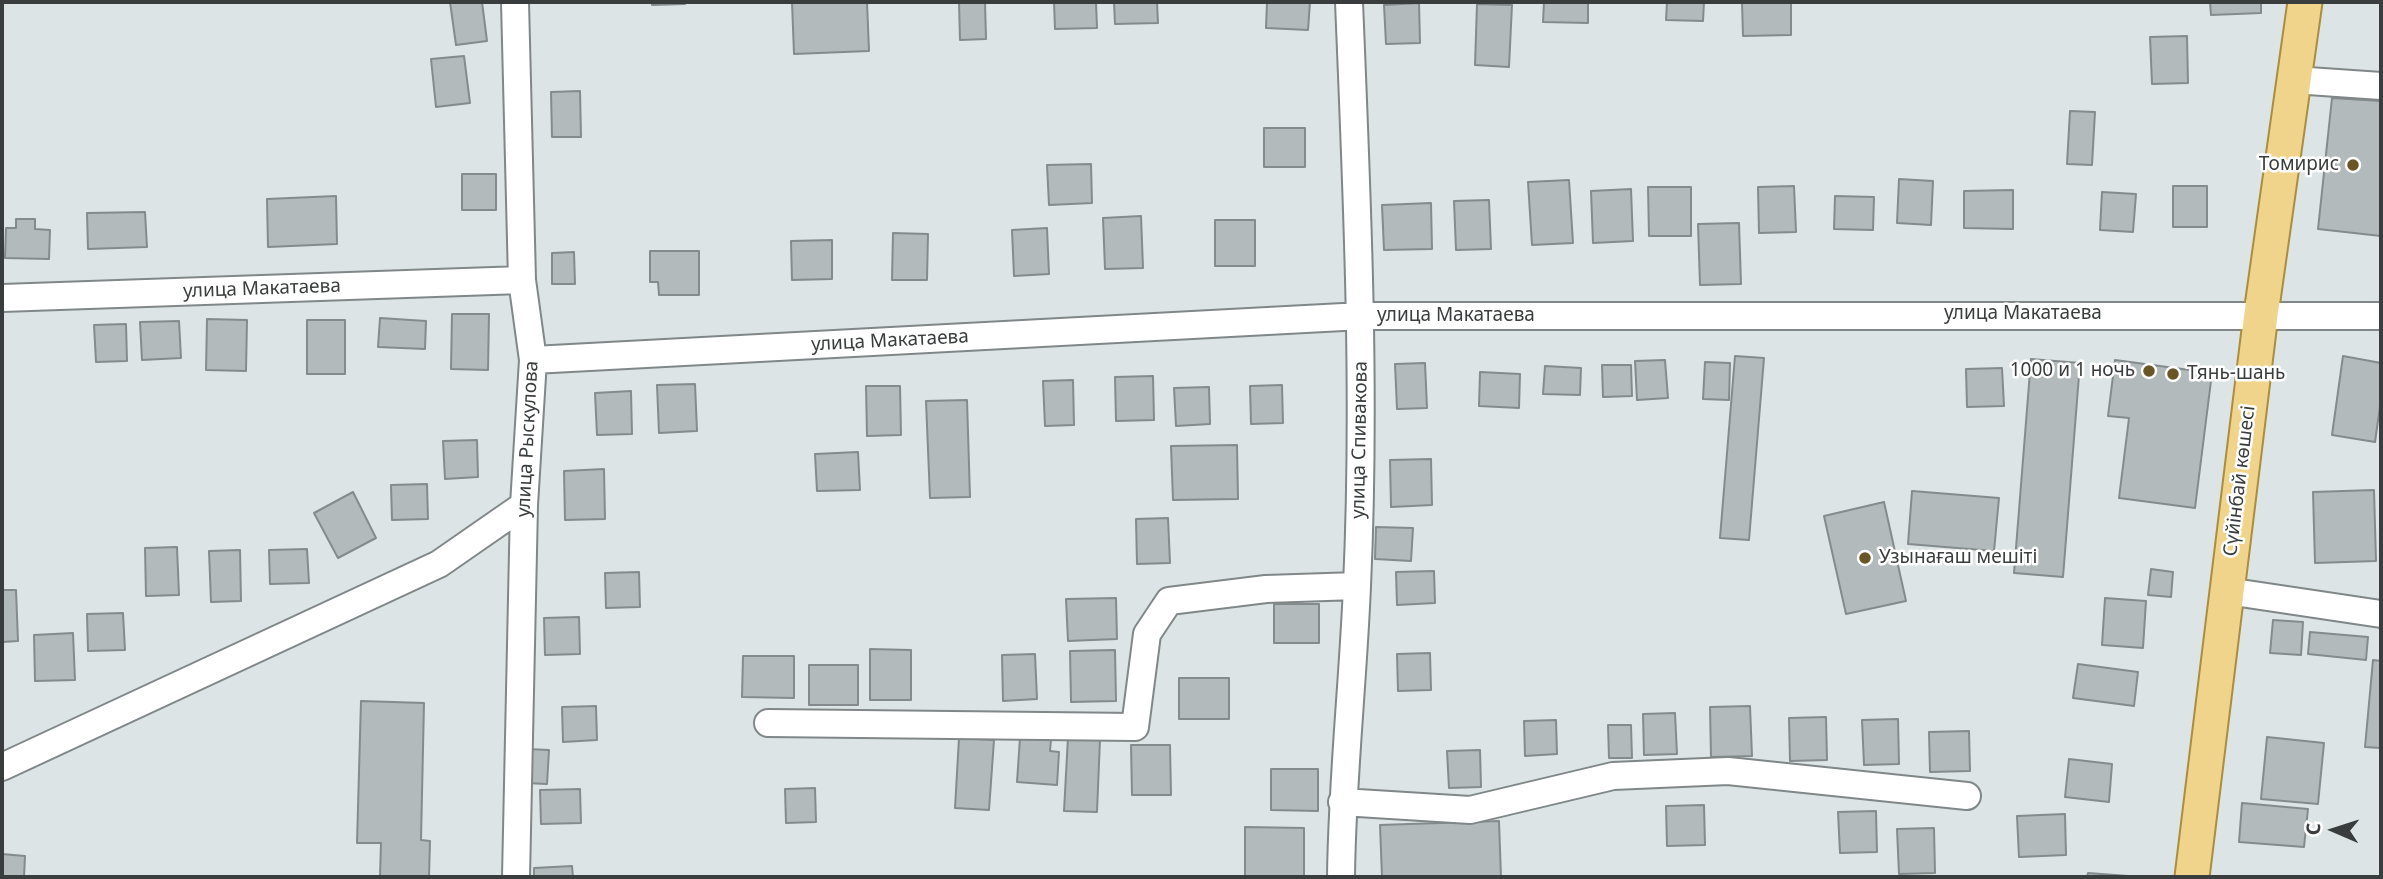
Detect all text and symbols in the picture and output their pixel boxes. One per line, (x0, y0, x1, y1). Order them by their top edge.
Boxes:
place label: Томирис (2259, 154, 2339, 176)
marker: Томирис (2345, 157, 2361, 173)
street label: улица Макатаева (183, 275, 341, 303)
street label: улица Макатаева (1944, 303, 2102, 325)
street label: улица Макатаева (1377, 305, 1535, 327)
street label: улица Макатаева (811, 325, 969, 357)
street label: улица Рыскулова (513, 360, 543, 518)
place label: 1000 и 1 ночь (2010, 360, 2135, 382)
street label: улица Спивакова (1347, 361, 1373, 519)
marker: 1000 и 1 ночь (2141, 363, 2157, 379)
place label: Тянь-шань (2187, 363, 2285, 385)
marker: Тянь-шань (2165, 366, 2181, 382)
street label: Сүйінбай көшесі (2219, 404, 2261, 558)
place label: Узынағаш мешіті (1879, 547, 2037, 569)
marker: Узынағаш мешіті (1857, 550, 1873, 566)
north arrow (2299, 795, 2369, 865)
text: С (2300, 822, 2326, 836)

